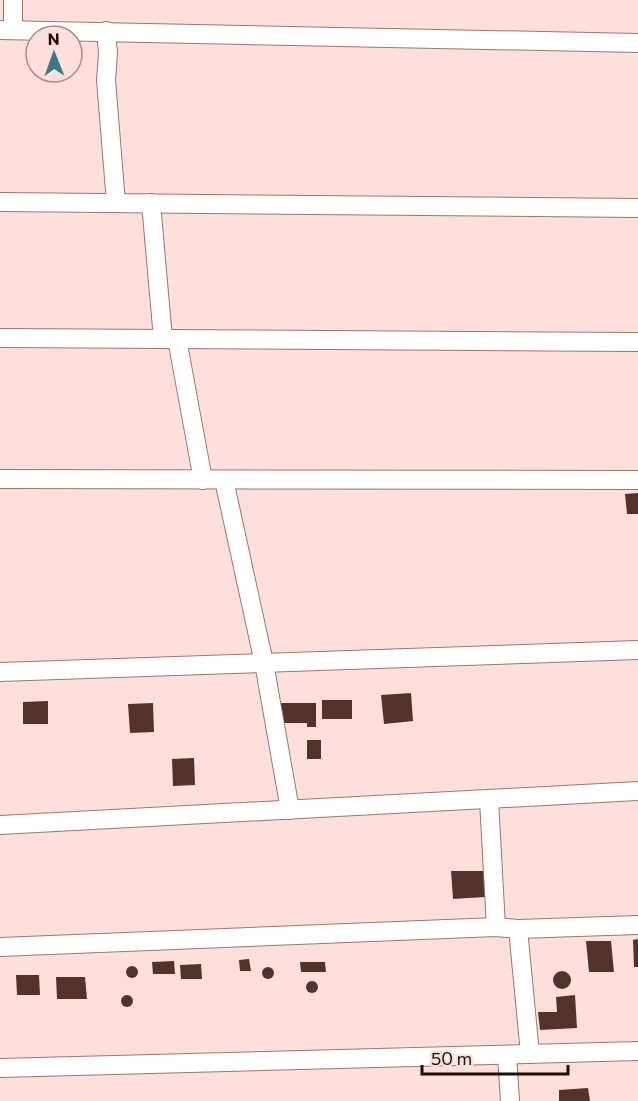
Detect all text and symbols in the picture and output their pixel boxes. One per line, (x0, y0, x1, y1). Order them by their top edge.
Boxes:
north arrow (24, 24, 84, 84)
text: N (48, 29, 60, 48)
scale bar (422, 1038, 568, 1076)
text: 50 m (431, 1047, 472, 1069)

